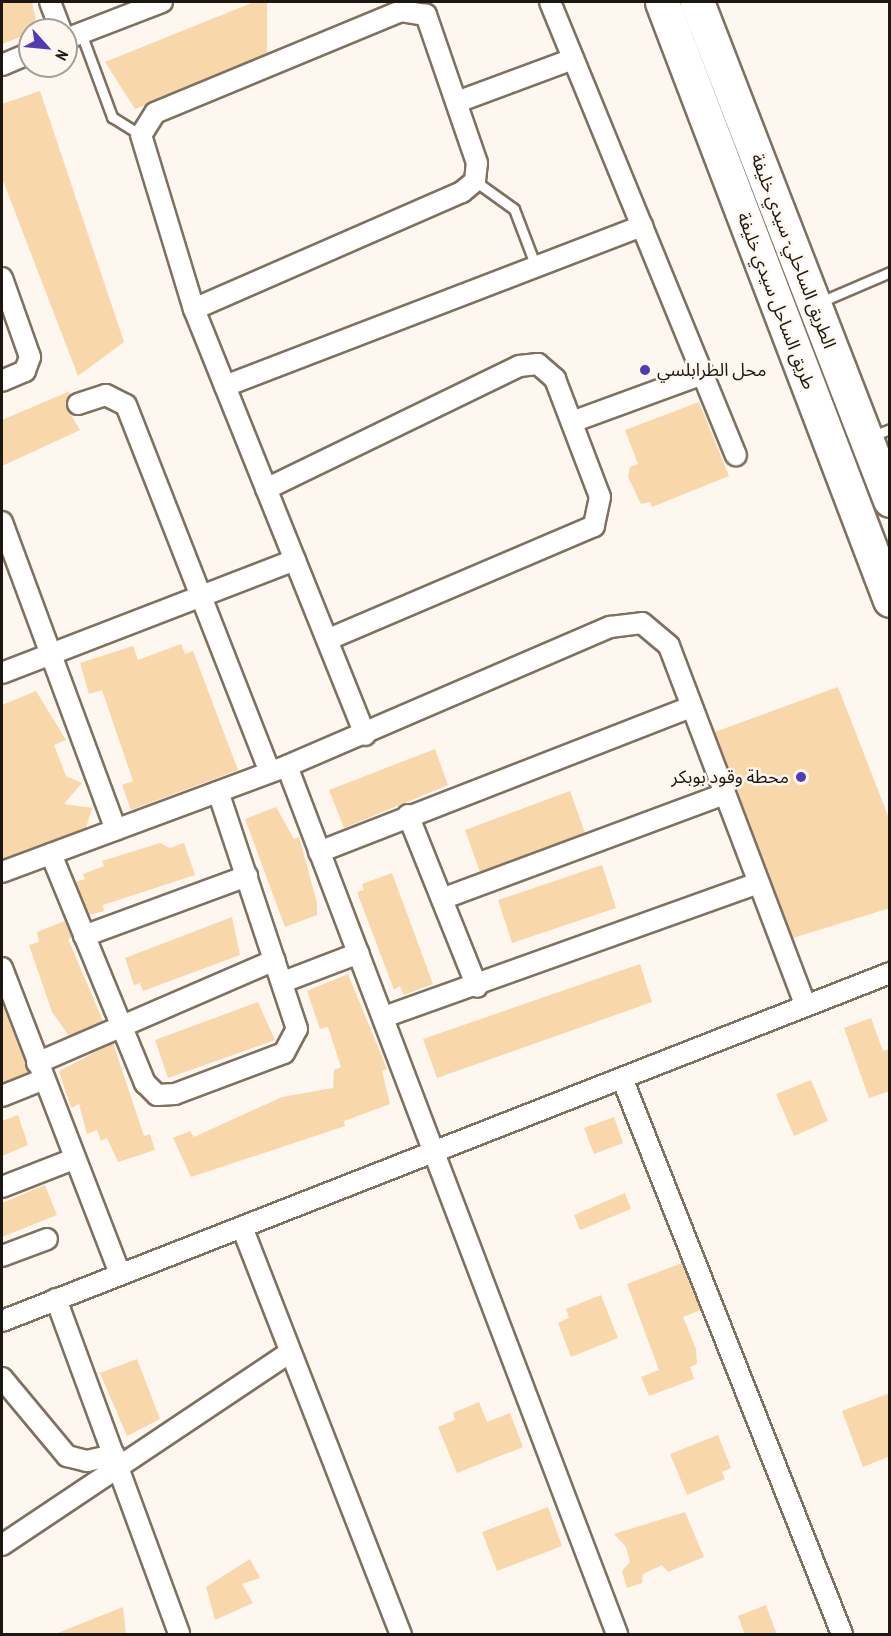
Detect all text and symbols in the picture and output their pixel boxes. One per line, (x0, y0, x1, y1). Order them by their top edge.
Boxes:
north arrow (18, 18, 78, 78)
text: N (51, 47, 73, 64)
street label: الطريق الساحلي- سيدي خليفة (746, 150, 840, 352)
street label: طريق الساحل سيدي خليفة (732, 209, 820, 393)
place label: محل الطرابلسي (657, 359, 766, 381)
marker: محل الطرابلسي (638, 363, 652, 377)
place label: محطة وقود بوبكر (671, 766, 789, 788)
marker: محطة وقود بوبكر (794, 770, 808, 784)

